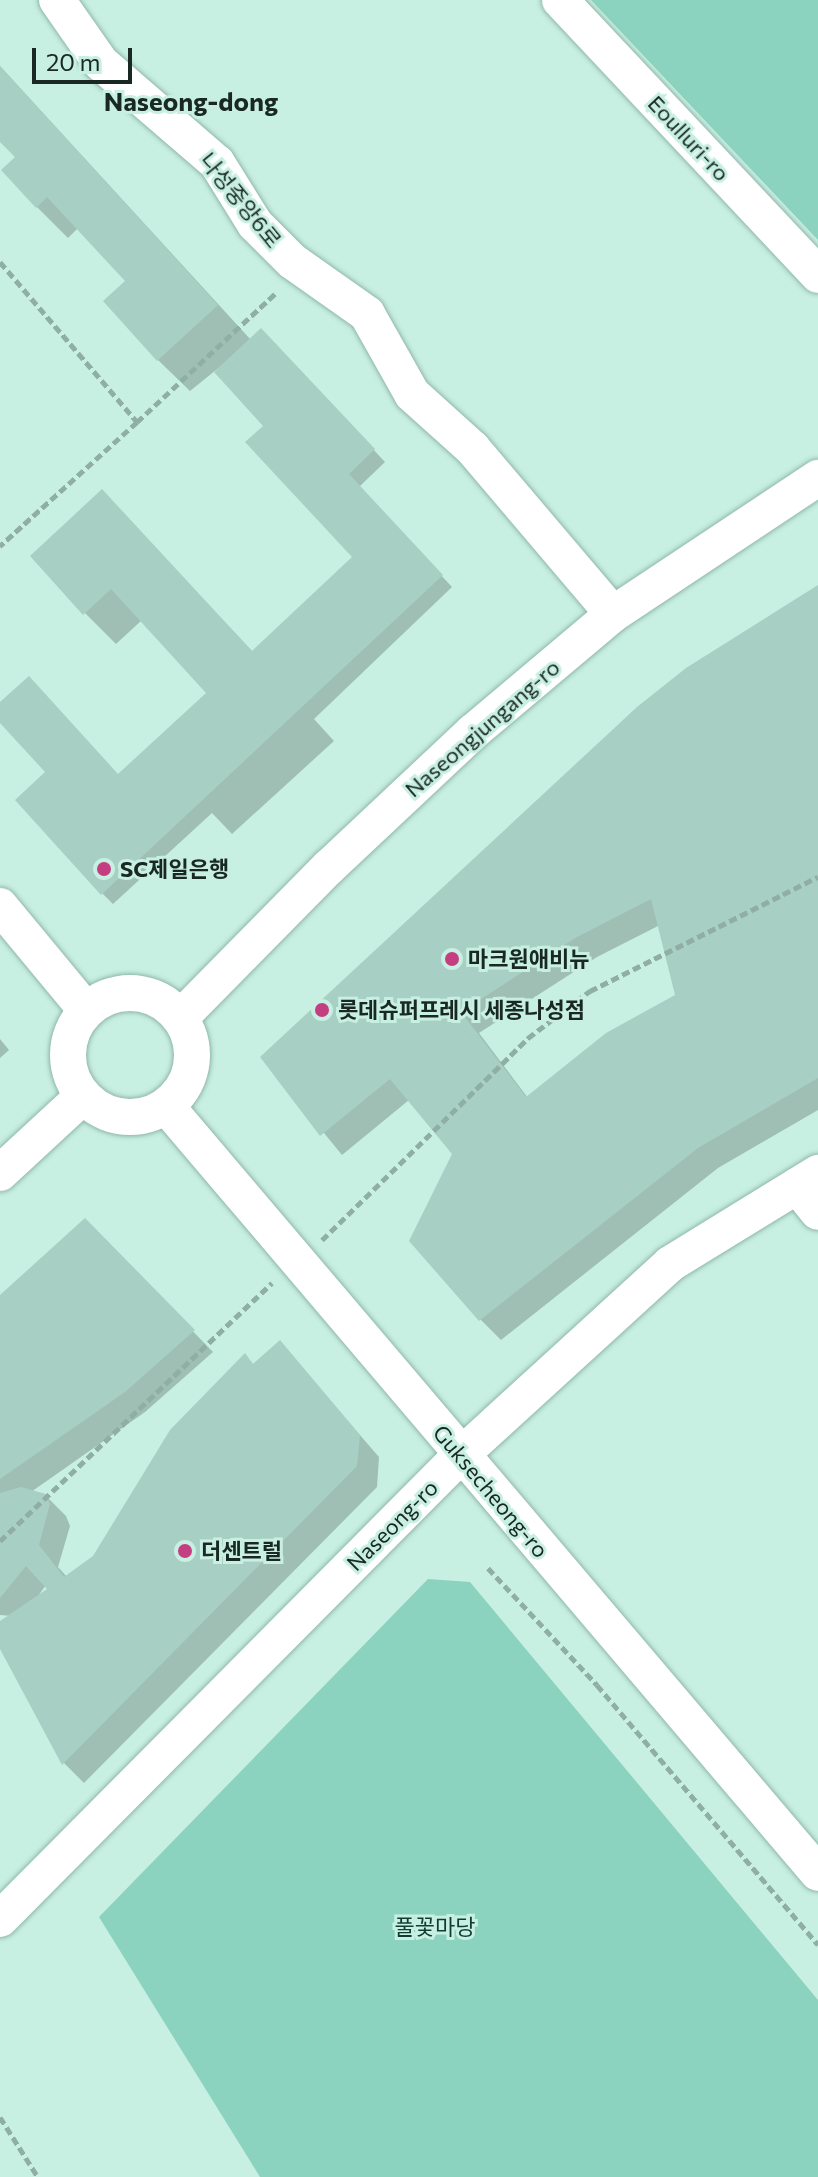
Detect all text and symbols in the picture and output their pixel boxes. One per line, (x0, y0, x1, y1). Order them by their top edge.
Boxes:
scale bar (36, 32, 136, 82)
text: 20 m (46, 47, 100, 76)
district label: Naseong-dong (104, 85, 278, 117)
street label: Eoulluri-ro (643, 90, 735, 186)
street label: 나성중앙6로 (195, 147, 287, 253)
street label: Naseongjungang-ro (399, 654, 565, 802)
place label: SC제일은행 (120, 856, 229, 882)
marker: SC제일은행 (95, 860, 113, 878)
place label: 마크원애비뉴 (468, 946, 589, 972)
marker: 마크원애비뉴 (443, 950, 461, 968)
place label: 롯데슈퍼프레시 세종나성점 (338, 997, 585, 1023)
marker: 롯데슈퍼프레시 세종나성점 (313, 1001, 331, 1019)
street label: Guksecheong-ro (428, 1419, 554, 1563)
street label: Naseong-ro (341, 1474, 443, 1576)
place label: 더센트럴 (201, 1538, 282, 1564)
marker: 더센트럴 (176, 1542, 194, 1560)
park label: 풀꽃마당 (395, 1914, 475, 1940)

